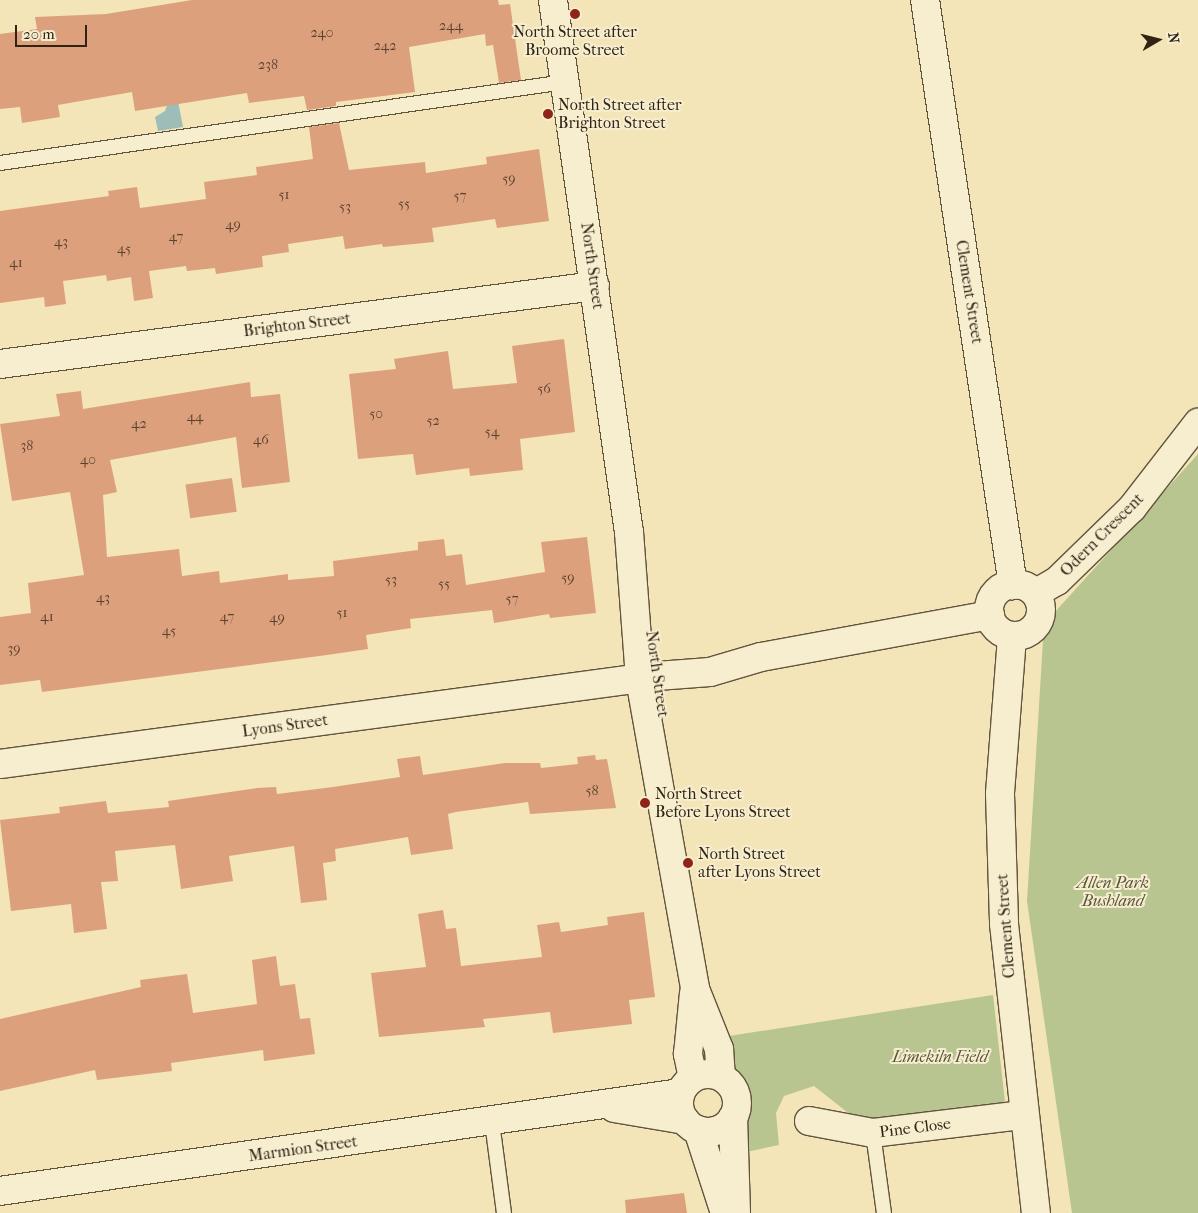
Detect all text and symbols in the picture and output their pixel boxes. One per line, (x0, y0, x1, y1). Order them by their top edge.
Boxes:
marker: North Street after Broome Street (569, 8, 581, 20)
scale bar (18, 15, 90, 47)
north arrow (1133, 15, 1183, 65)
house number: 244 (439, 18, 463, 34)
place label: North Street after Broome Street (513, 22, 637, 60)
text: 20 m (23, 25, 55, 43)
house number: 240 (310, 25, 334, 41)
text: N (1164, 31, 1183, 44)
house number: 242 (374, 38, 396, 54)
house number: 238 (258, 57, 278, 73)
place label: North Street after Brighton Street (558, 95, 682, 133)
marker: North Street after Brighton Street (542, 108, 554, 120)
house number: 59 (502, 171, 516, 187)
house number: 51 (278, 187, 290, 203)
house number: 57 (454, 188, 466, 204)
house number: 55 (398, 196, 410, 212)
house number: 53 (339, 199, 351, 215)
house number: 49 (225, 217, 241, 233)
street label: North Street (576, 222, 608, 310)
house number: 47 (169, 229, 183, 245)
house number: 43 (54, 234, 68, 250)
street label: Clement Street (951, 239, 987, 345)
house number: 45 (117, 241, 131, 257)
house number: 41 (9, 255, 23, 271)
street label: Brighton Street (242, 309, 352, 341)
house number: 56 (537, 381, 551, 397)
house number: 50 (369, 406, 383, 422)
house number: 44 (187, 409, 203, 425)
house number: 52 (426, 413, 440, 429)
house number: 42 (131, 416, 147, 432)
house number: 54 (485, 424, 499, 440)
house number: 46 (253, 432, 269, 448)
house number: 38 (21, 438, 33, 454)
house number: 40 (80, 452, 96, 468)
street label: Odern Crescent (1056, 489, 1148, 581)
house number: 59 (561, 570, 575, 586)
house number: 53 (385, 572, 397, 588)
house number: 55 (438, 576, 450, 592)
house number: 43 (96, 590, 110, 606)
house number: 57 (506, 591, 518, 607)
house number: 51 (336, 605, 348, 621)
house number: 41 (40, 609, 54, 625)
house number: 47 (220, 609, 234, 625)
house number: 49 (269, 610, 285, 626)
house number: 45 (162, 623, 176, 639)
street label: North Street (641, 630, 673, 718)
house number: 39 (7, 641, 21, 657)
street label: Lyons Street (241, 710, 329, 742)
house number: 58 (585, 783, 599, 799)
place label: North Street Before Lyons Street (655, 784, 791, 822)
marker: North Street Before Lyons Street (639, 797, 651, 809)
place label: North Street after Lyons Street (698, 844, 821, 882)
marker: North Street after Lyons Street (682, 857, 694, 869)
street label: Clement Street (993, 873, 1019, 979)
park label: Allen Park Bushland (1077, 873, 1149, 911)
park label: Limekiln Field (892, 1047, 988, 1067)
street label: Pine Close (878, 1114, 952, 1142)
street label: Marmion Street (247, 1132, 359, 1166)

